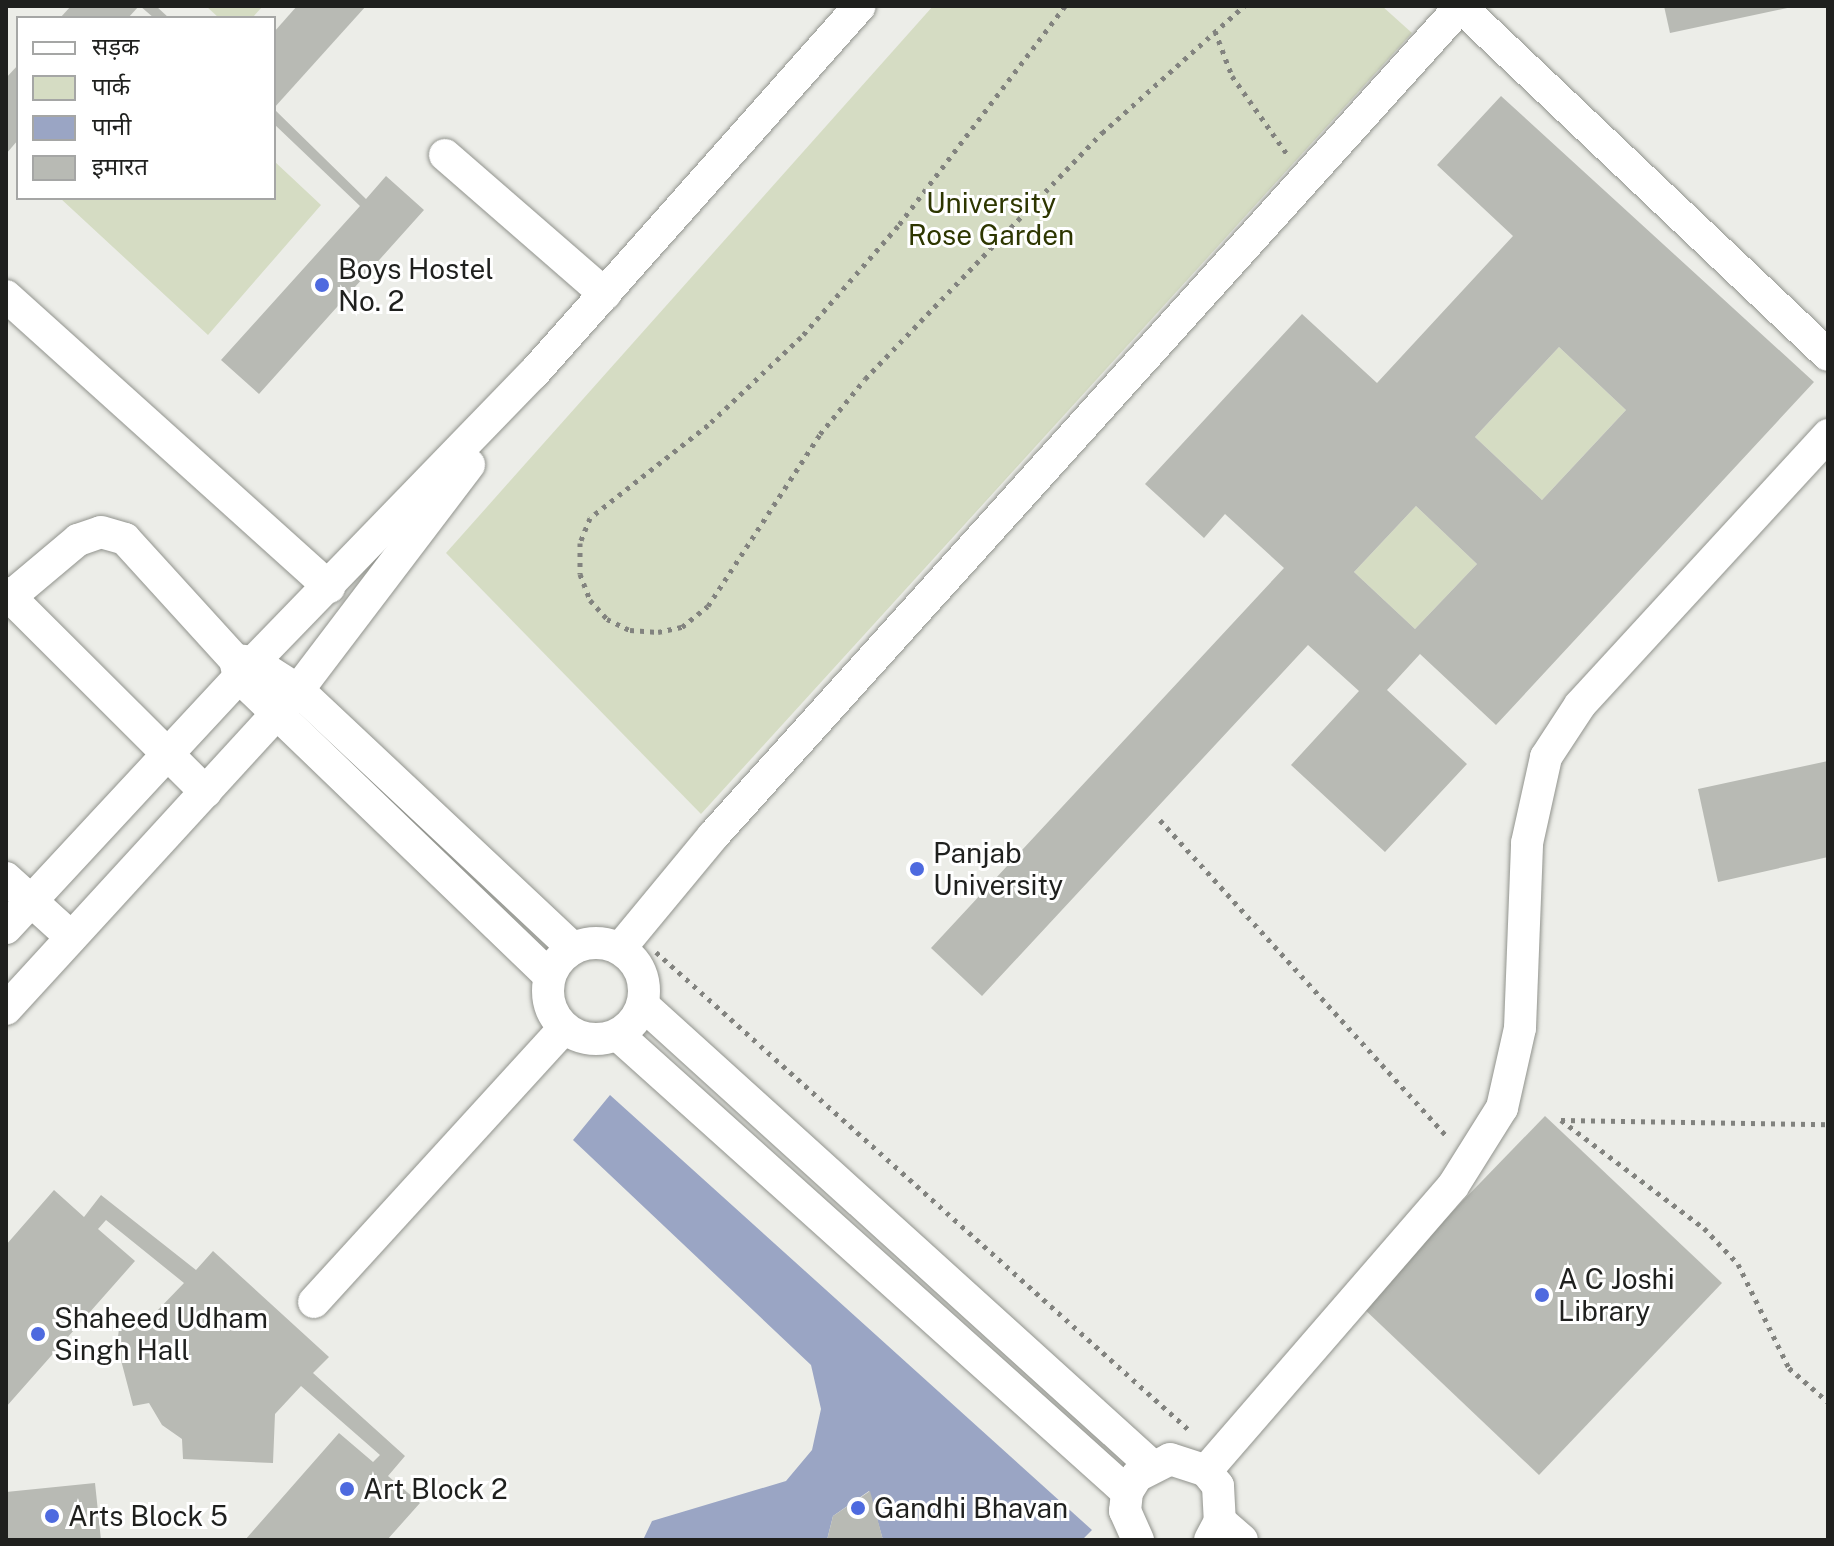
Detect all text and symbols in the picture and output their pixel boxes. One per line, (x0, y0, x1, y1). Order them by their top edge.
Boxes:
legend (16, 16, 276, 200)
text: सड़क (92, 32, 140, 60)
text: पार्क (92, 72, 130, 100)
text: पानी (92, 112, 131, 140)
text: इमारत (92, 152, 148, 180)
park label: University Rose Garden (908, 186, 1074, 252)
place label: Boys Hostel No. 2 (338, 252, 494, 318)
marker: Boys Hostel No. 2 (313, 276, 331, 294)
place label: Panjab University (933, 836, 1063, 902)
marker: Panjab University (908, 860, 926, 878)
place label: A C Joshi Library (1558, 1262, 1675, 1328)
marker: A C Joshi Library (1533, 1286, 1551, 1304)
place label: Shaheed Udham Singh Hall (54, 1301, 268, 1367)
marker: Shaheed Udham Singh Hall (29, 1325, 47, 1343)
place label: Art Block 2 (363, 1472, 508, 1506)
marker: Art Block 2 (338, 1480, 356, 1498)
place label: Gandhi Bhavan (874, 1491, 1068, 1525)
place label: Arts Block 5 (68, 1499, 228, 1533)
marker: Gandhi Bhavan (849, 1499, 867, 1517)
marker: Arts Block 5 (43, 1507, 61, 1525)

